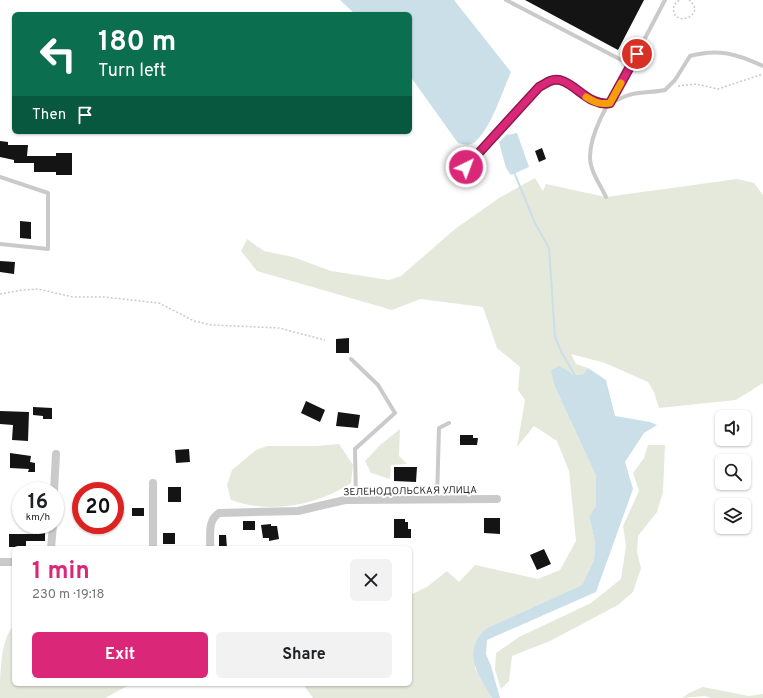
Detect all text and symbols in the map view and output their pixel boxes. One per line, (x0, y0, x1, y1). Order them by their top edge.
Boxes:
text: 180 m (98, 25, 176, 61)
icon: left (32, 28, 84, 80)
pin (620, 37, 654, 71)
icon: arrive (626, 43, 648, 65)
text: Turn left (98, 60, 166, 83)
icon: arrive (74, 104, 96, 126)
text: Then (32, 106, 66, 125)
position arrow (445, 146, 487, 188)
map controls (715, 410, 751, 534)
button: sound (715, 410, 751, 446)
button: search (715, 454, 751, 490)
speed limit sign: 20 (72, 482, 124, 534)
street label: ЗЕЛЕНОДОЛЬСКАЯ УЛИЦА (343, 484, 477, 499)
text: 16 (28, 490, 48, 516)
button: layers (715, 498, 751, 534)
text: km/h (26, 511, 50, 524)
text: 1 min (32, 557, 90, 587)
button: close (350, 559, 392, 601)
text: 230 m · 19:18 (32, 587, 105, 603)
button: Exit (32, 632, 208, 678)
button: Share (216, 632, 392, 678)

